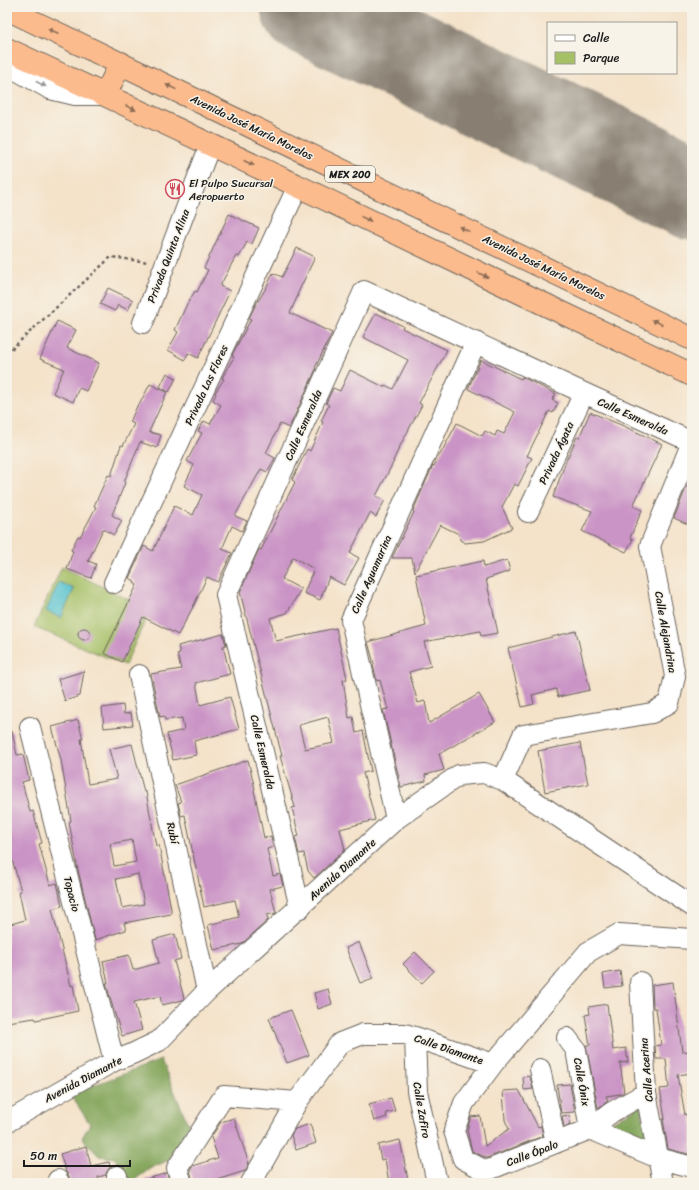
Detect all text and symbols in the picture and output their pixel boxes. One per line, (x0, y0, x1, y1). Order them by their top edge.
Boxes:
legend (547, 22, 677, 74)
text: Calle (583, 27, 610, 49)
one-way arrow (48, 28, 59, 34)
text: Parque (583, 47, 620, 69)
one-way arrow (36, 81, 47, 87)
one-way arrow (165, 84, 176, 90)
street label: Avenida José María Morelos (186, 89, 317, 166)
one-way arrow (125, 105, 137, 111)
one-way arrow (243, 160, 254, 166)
road number: MEX 200 (325, 166, 375, 182)
place label: El Pulpo Sucursal Aeropuerto (188, 174, 274, 206)
restaurant icon: El Pulpo Sucursal Aeropuerto (164, 178, 186, 200)
street label: Privada Quinta Alina (142, 206, 195, 306)
one-way arrow (360, 216, 372, 222)
one-way arrow (459, 226, 470, 232)
street label: Avenida José María Morelos (478, 229, 609, 306)
one-way arrow (478, 272, 489, 278)
one-way arrow (651, 319, 663, 325)
street label: Privada Las Flores (179, 341, 234, 429)
street label: Calle Esmeralda (279, 386, 328, 464)
street label: Calle Esmeralda (594, 392, 672, 441)
street label: Privada Ágata (534, 418, 580, 488)
street label: Calle Aguamarina (346, 531, 397, 617)
street label: Calle Alejandrina (649, 590, 682, 675)
street label: Calle Esmeralda (245, 713, 280, 792)
street label: Rubí (161, 821, 184, 848)
street label: Avenida Diamante (303, 833, 381, 906)
street label: Topacio (58, 874, 85, 914)
street label: Calle Diamante (412, 1029, 487, 1070)
street label: Calle Acerina (634, 1037, 659, 1103)
street label: Avenida Diamante (40, 1051, 126, 1109)
street label: Calle Ónix (568, 1056, 595, 1108)
street label: Calle Zafiro (407, 1081, 436, 1140)
street label: Calle Ópalo (503, 1135, 561, 1172)
scale bar (24, 1142, 130, 1168)
text: 50 m (30, 1145, 57, 1167)

